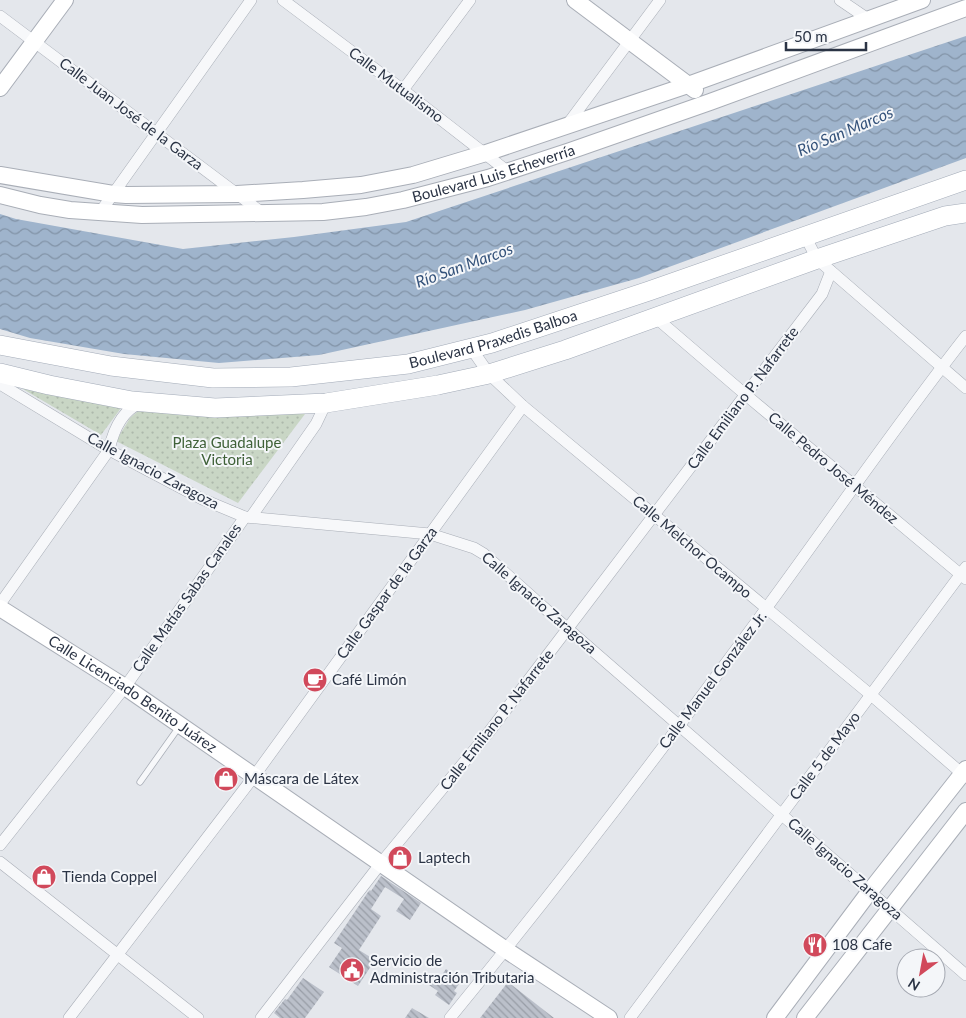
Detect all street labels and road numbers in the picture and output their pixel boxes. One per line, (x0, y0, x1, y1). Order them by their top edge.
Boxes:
street label: Calle Mutualismo (346, 43, 448, 126)
street label: Calle Juan José de la Garza (56, 53, 207, 173)
street label: Boulevard Luis Echeverría (410, 140, 577, 205)
street label: Boulevard Praxedis Balboa (407, 305, 579, 371)
street label: Calle Emiliano P. Nafarrete (683, 322, 802, 472)
street label: Calle Pedro José Méndez (765, 408, 902, 527)
street label: Calle Ignacio Zaragoza (85, 428, 222, 512)
street label: Calle Melchor Ocampo (629, 491, 756, 601)
street label: Calle Matías Sabas Canales (128, 520, 244, 675)
street label: Calle Gaspar de la Garza (332, 523, 440, 662)
street label: Calle Ignacio Zaragoza (478, 547, 601, 657)
street label: Calle Manuel González Jr. (655, 607, 770, 752)
street label: Calle Licenciado Benito Juárez (45, 631, 221, 756)
street label: Calle Emiliano P. Nafarrete (436, 645, 557, 793)
street label: Calle 5 de Mayo (785, 708, 863, 803)
street label: Calle Ignacio Zaragoza (784, 813, 907, 923)

